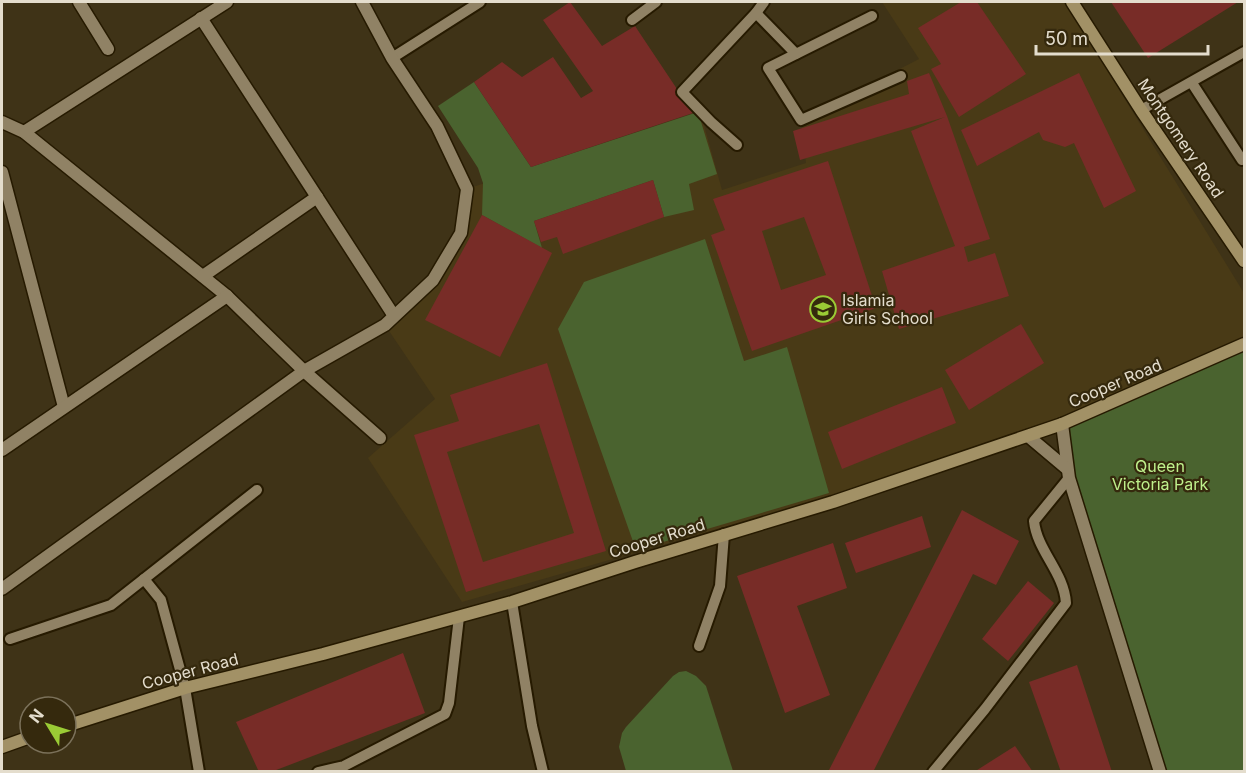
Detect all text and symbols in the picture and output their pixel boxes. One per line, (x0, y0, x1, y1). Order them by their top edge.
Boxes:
scale bar (1036, 18, 1208, 56)
text: 50 m (1045, 28, 1088, 49)
street label: Montgomery Road (1134, 75, 1228, 201)
place label: Islamia Girls School (842, 290, 933, 328)
school or university icon: Islamia Girls School (808, 294, 838, 324)
street label: Cooper Road (1065, 354, 1165, 412)
park label: Queen Victoria Park (1112, 456, 1209, 494)
street label: Cooper Road (607, 514, 707, 562)
street label: Cooper Road (140, 649, 240, 693)
north arrow (18, 695, 78, 755)
text: N (25, 705, 48, 727)

